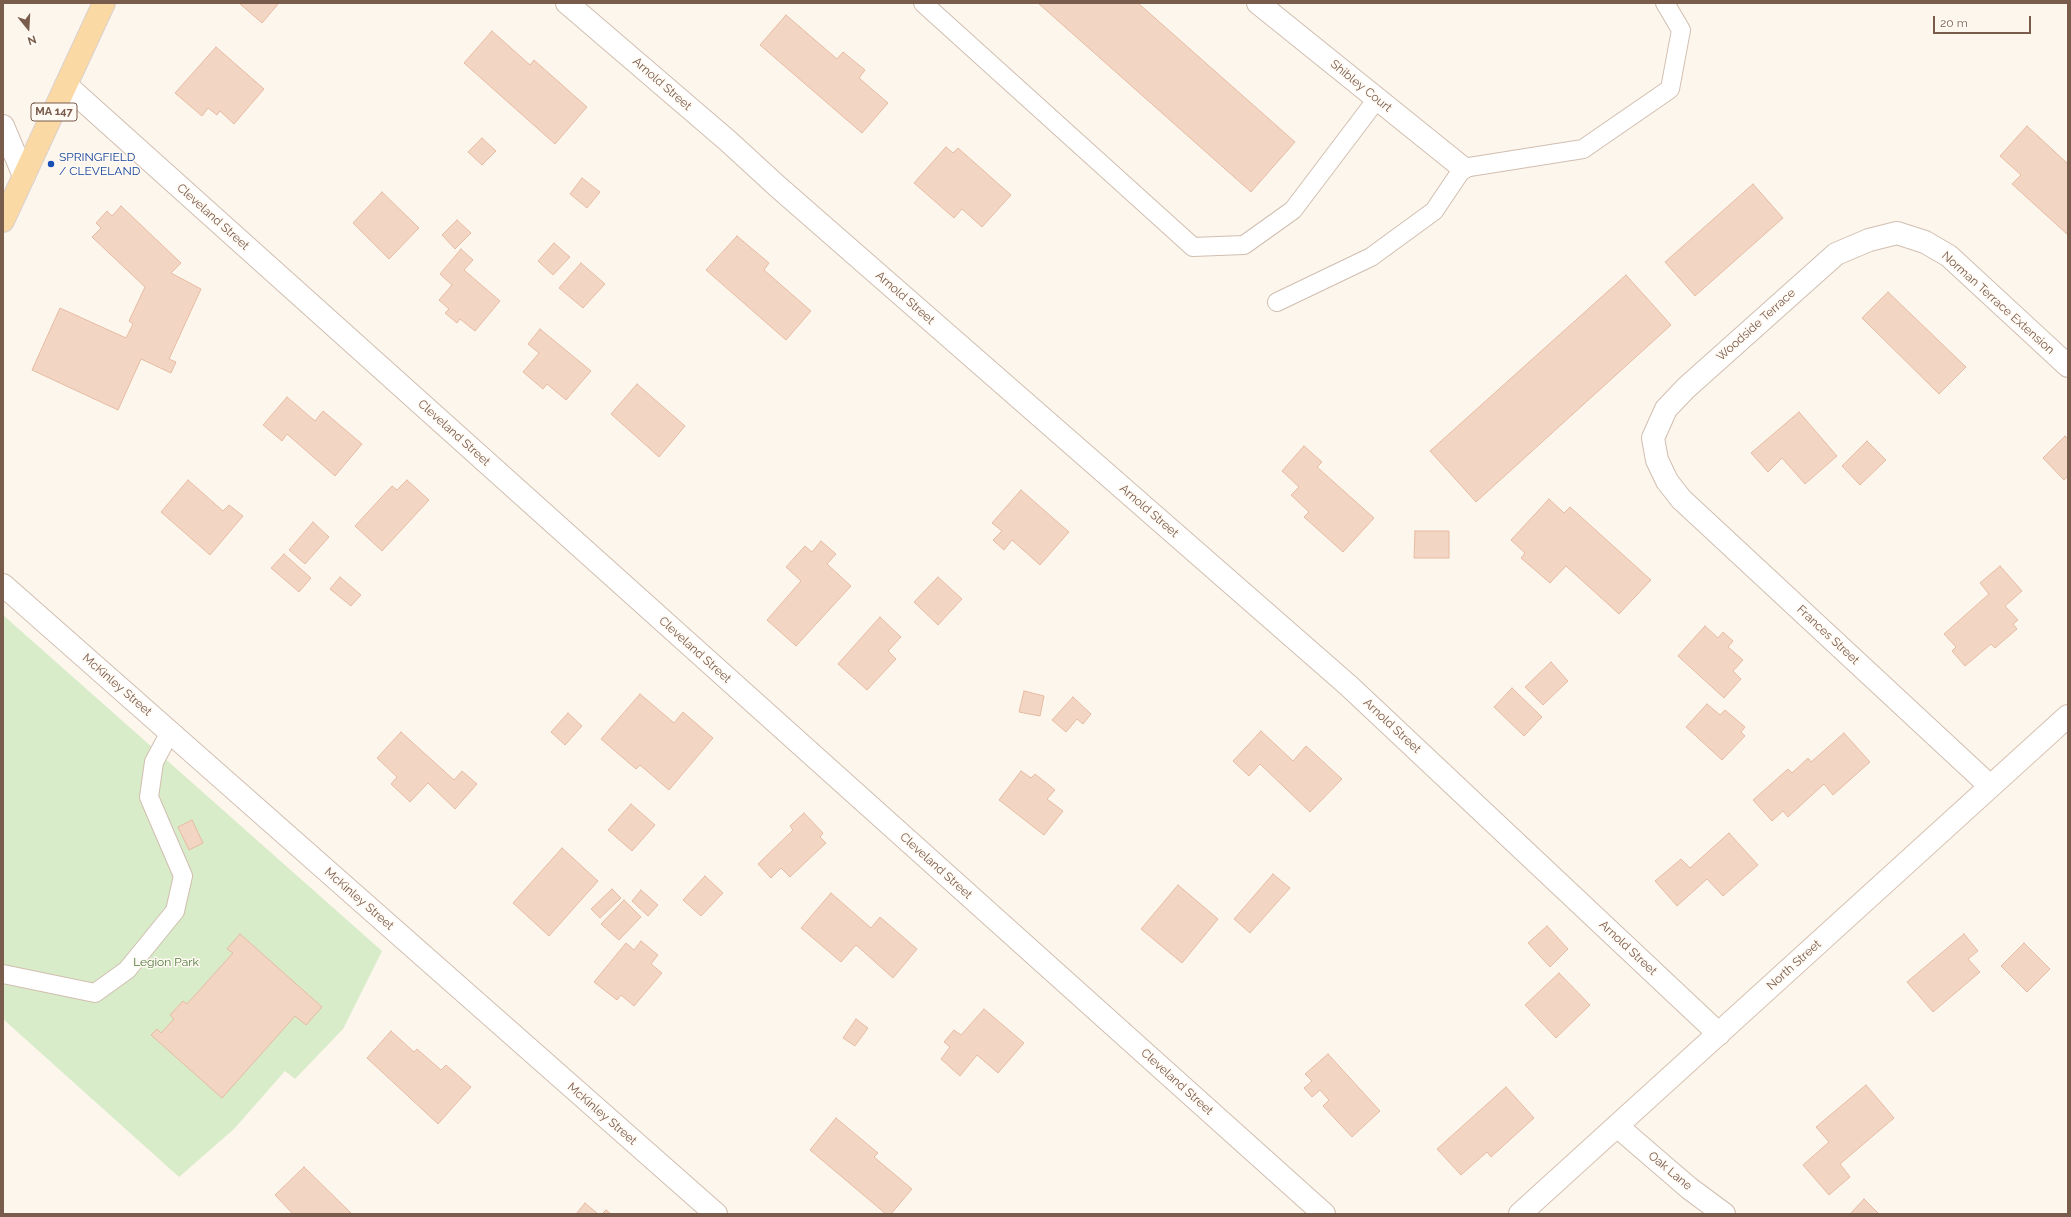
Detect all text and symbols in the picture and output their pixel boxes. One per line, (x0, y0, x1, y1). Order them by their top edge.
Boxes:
north arrow (8, 8, 48, 48)
scale bar (1935, 8, 2033, 34)
text: 20 m (1940, 16, 1968, 30)
text: N (26, 32, 38, 47)
street label: Arnold Street (630, 54, 694, 114)
street label: Shibley Court (1327, 57, 1395, 115)
road number: MA 147 (31, 103, 77, 121)
place label: SPRINGFIELD / CLEVELAND (59, 150, 140, 178)
marker: SPRINGFIELD / CLEVELAND (46, 159, 56, 169)
street label: Cleveland Street (174, 181, 252, 253)
street label: Norman Terrace Extension (1939, 249, 2057, 357)
street label: Arnold Street (873, 268, 937, 328)
street label: Woodside Terrace (1714, 286, 1798, 364)
street label: Cleveland Street (415, 397, 493, 469)
street label: Arnold Street (1117, 481, 1181, 541)
street label: Frances Street (1794, 602, 1862, 668)
street label: Cleveland Street (656, 614, 734, 686)
street label: McKinley Street (79, 651, 155, 719)
street label: Arnold Street (1360, 696, 1424, 756)
street label: Cleveland Street (897, 830, 975, 902)
street label: McKinley Street (321, 865, 397, 933)
street label: Arnold Street (1596, 918, 1660, 978)
street label: North Street (1764, 937, 1824, 993)
park label: Legion Park (133, 955, 199, 969)
street label: Cleveland Street (1138, 1046, 1216, 1118)
street label: McKinley Street (564, 1080, 640, 1148)
street label: Oak Lane (1645, 1149, 1695, 1193)

